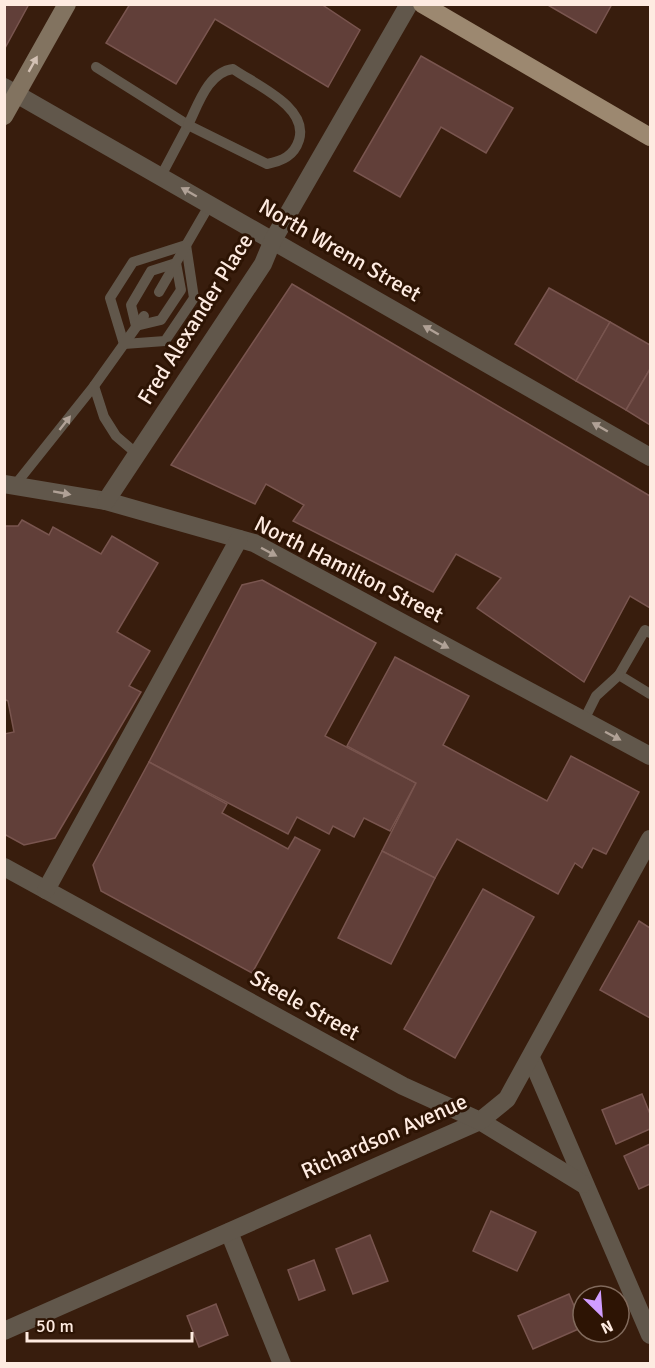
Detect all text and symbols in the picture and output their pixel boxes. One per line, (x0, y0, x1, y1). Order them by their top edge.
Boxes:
one-way arrow (28, 55, 38, 72)
one-way arrow (180, 187, 197, 197)
street label: North Wrenn Street (254, 193, 426, 307)
street label: Fred Alexander Place (131, 228, 259, 410)
one-way arrow (422, 325, 439, 335)
one-way arrow (58, 416, 70, 431)
one-way arrow (591, 422, 608, 432)
one-way arrow (53, 489, 72, 498)
street label: North Hamilton Street (250, 510, 448, 628)
one-way arrow (261, 547, 278, 557)
one-way arrow (433, 639, 450, 649)
one-way arrow (605, 731, 622, 741)
street label: Steele Street (245, 964, 365, 1046)
street label: Richardson Avenue (297, 1087, 471, 1185)
north arrow (571, 1284, 631, 1344)
scale bar (27, 1305, 192, 1343)
text: 50 m (36, 1315, 74, 1337)
text: N (598, 1315, 616, 1338)

